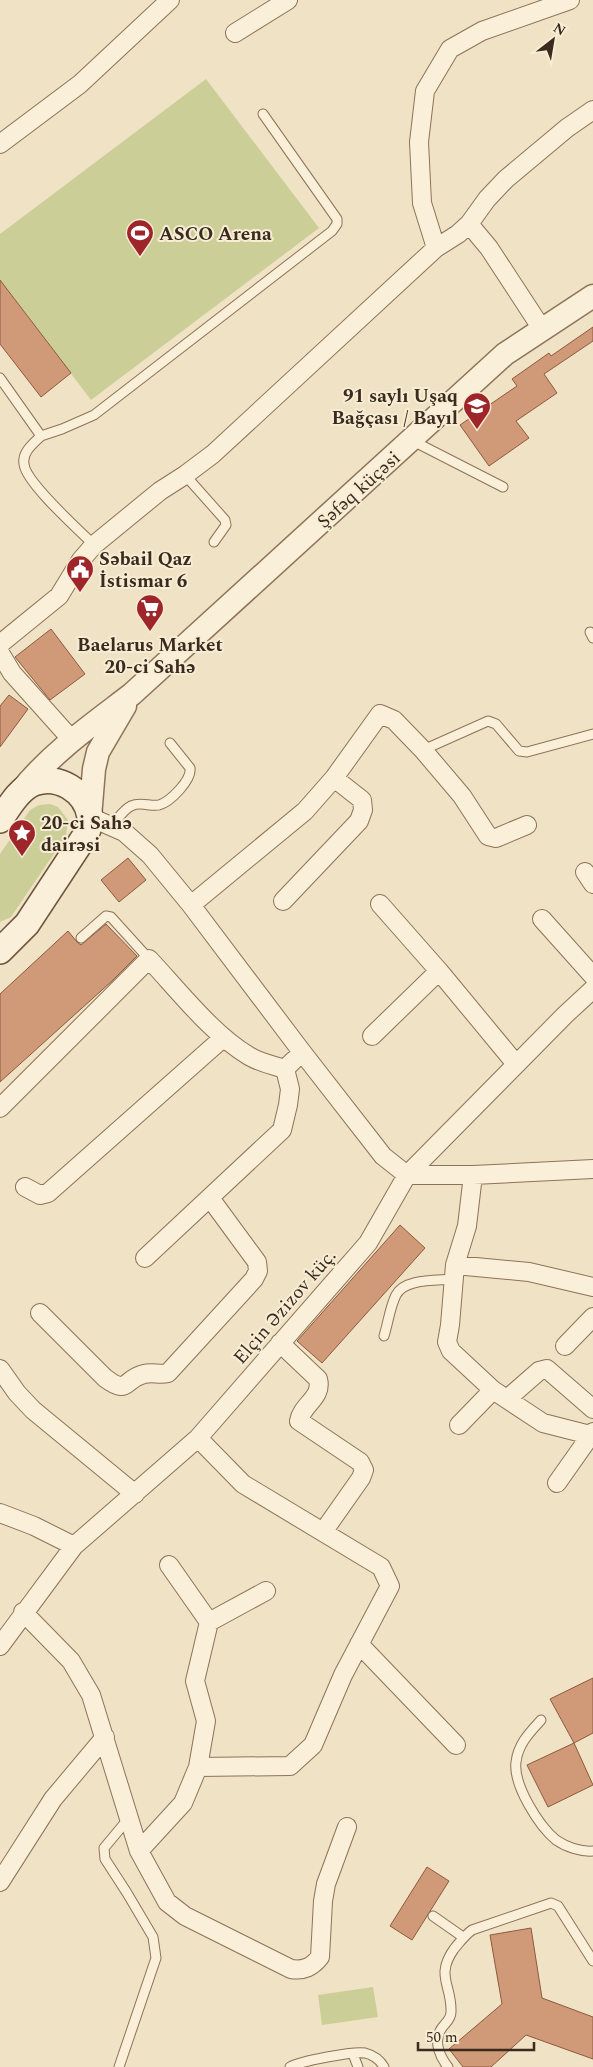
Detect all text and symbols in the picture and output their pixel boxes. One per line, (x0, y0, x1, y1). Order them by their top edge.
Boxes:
north arrow (528, 15, 578, 65)
text: N (549, 17, 570, 41)
sports icon: ASCO Arena (125, 218, 155, 257)
place label: ASCO Arena (159, 220, 272, 249)
place label: 91 saylı Uşaq Bağçası / Bayıl (331, 382, 458, 433)
school or university icon: 91 saylı Uşaq Bağçası / Bayıl (462, 391, 492, 430)
street label: Şəfəq küçəsi (311, 444, 407, 536)
place label: Səbail Qaz İstismar 6 (99, 545, 192, 596)
public building icon: Səbail Qaz İstismar 6 (65, 554, 95, 593)
supermarket icon: Baelarus Market 20-ci Sahə (135, 593, 165, 632)
place label: Baelarus Market 20-ci Sahə (77, 631, 223, 682)
place label: 20-ci Sahə dairəsi (41, 809, 132, 860)
place icon: 20-ci Sahə dairəsi (7, 818, 37, 857)
street label: Elçin Əzizov küç. (227, 1243, 344, 1371)
scale bar (418, 2020, 534, 2052)
text: 50 m (426, 2026, 458, 2049)

